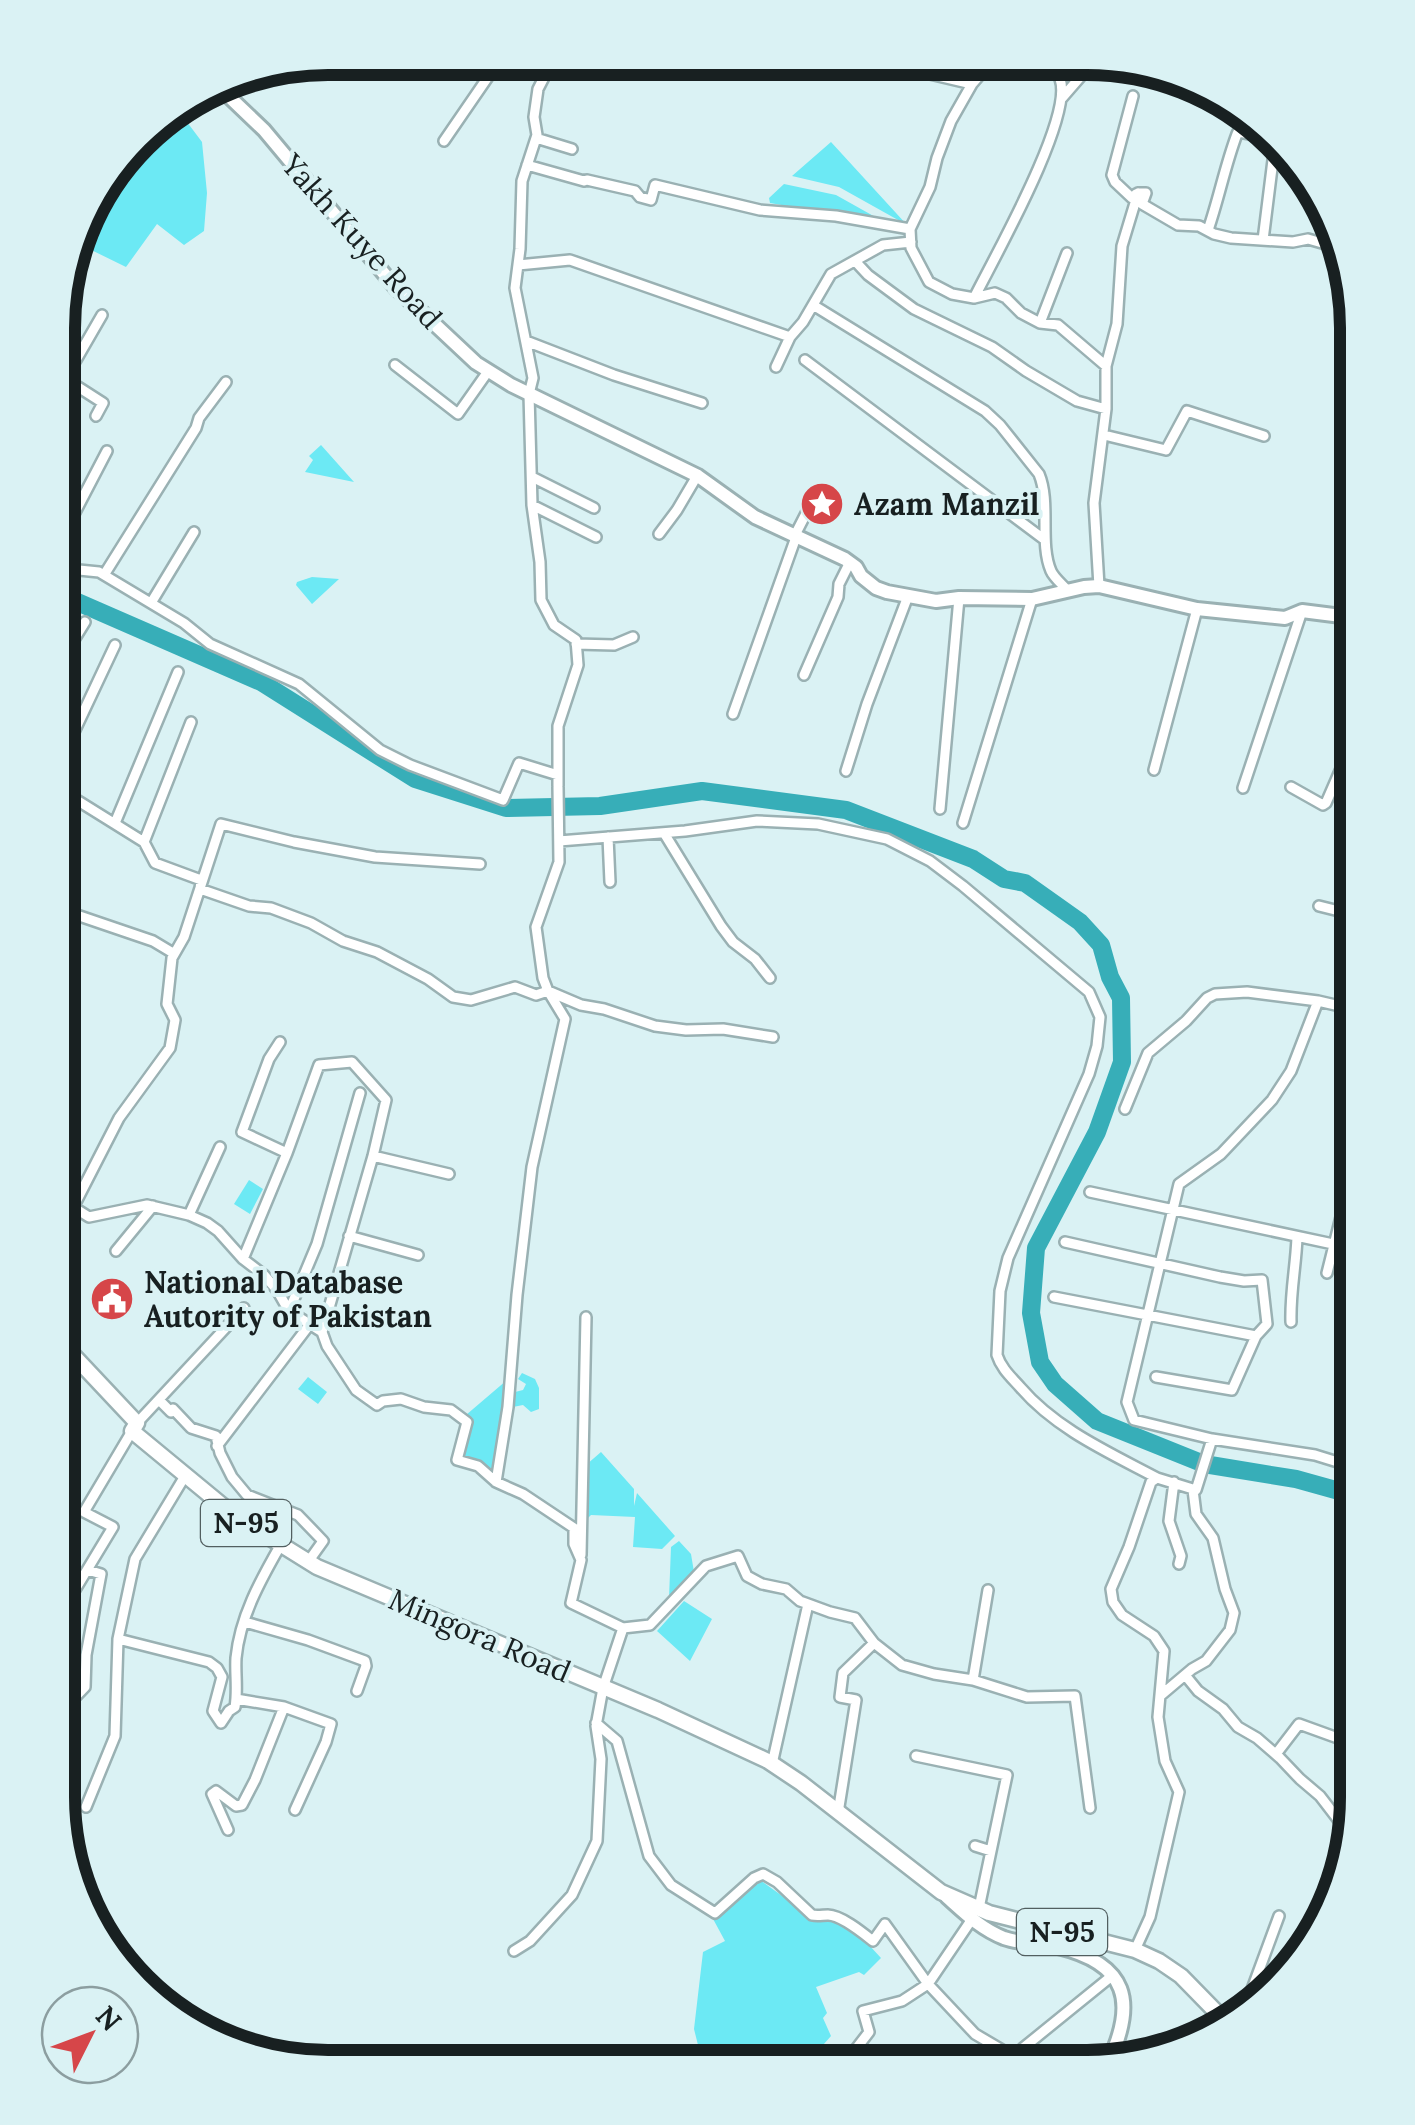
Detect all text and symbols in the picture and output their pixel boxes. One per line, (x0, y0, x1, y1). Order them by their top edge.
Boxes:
street label: Yakh Kuye Road (272, 145, 451, 337)
place icon: Azam Manzil (799, 481, 845, 527)
place label: Azam Manzil (854, 485, 1039, 523)
place label: National Database Autority of Pakistan (144, 1263, 432, 1336)
public building icon: National Database Autority of Pakistan (89, 1276, 135, 1322)
road number: N-95 (201, 1500, 291, 1546)
street label: Mingora Road (383, 1580, 577, 1691)
road number: N-95 (1017, 1909, 1107, 1955)
north arrow (40, 1985, 140, 2085)
text: N (88, 1998, 129, 2038)

